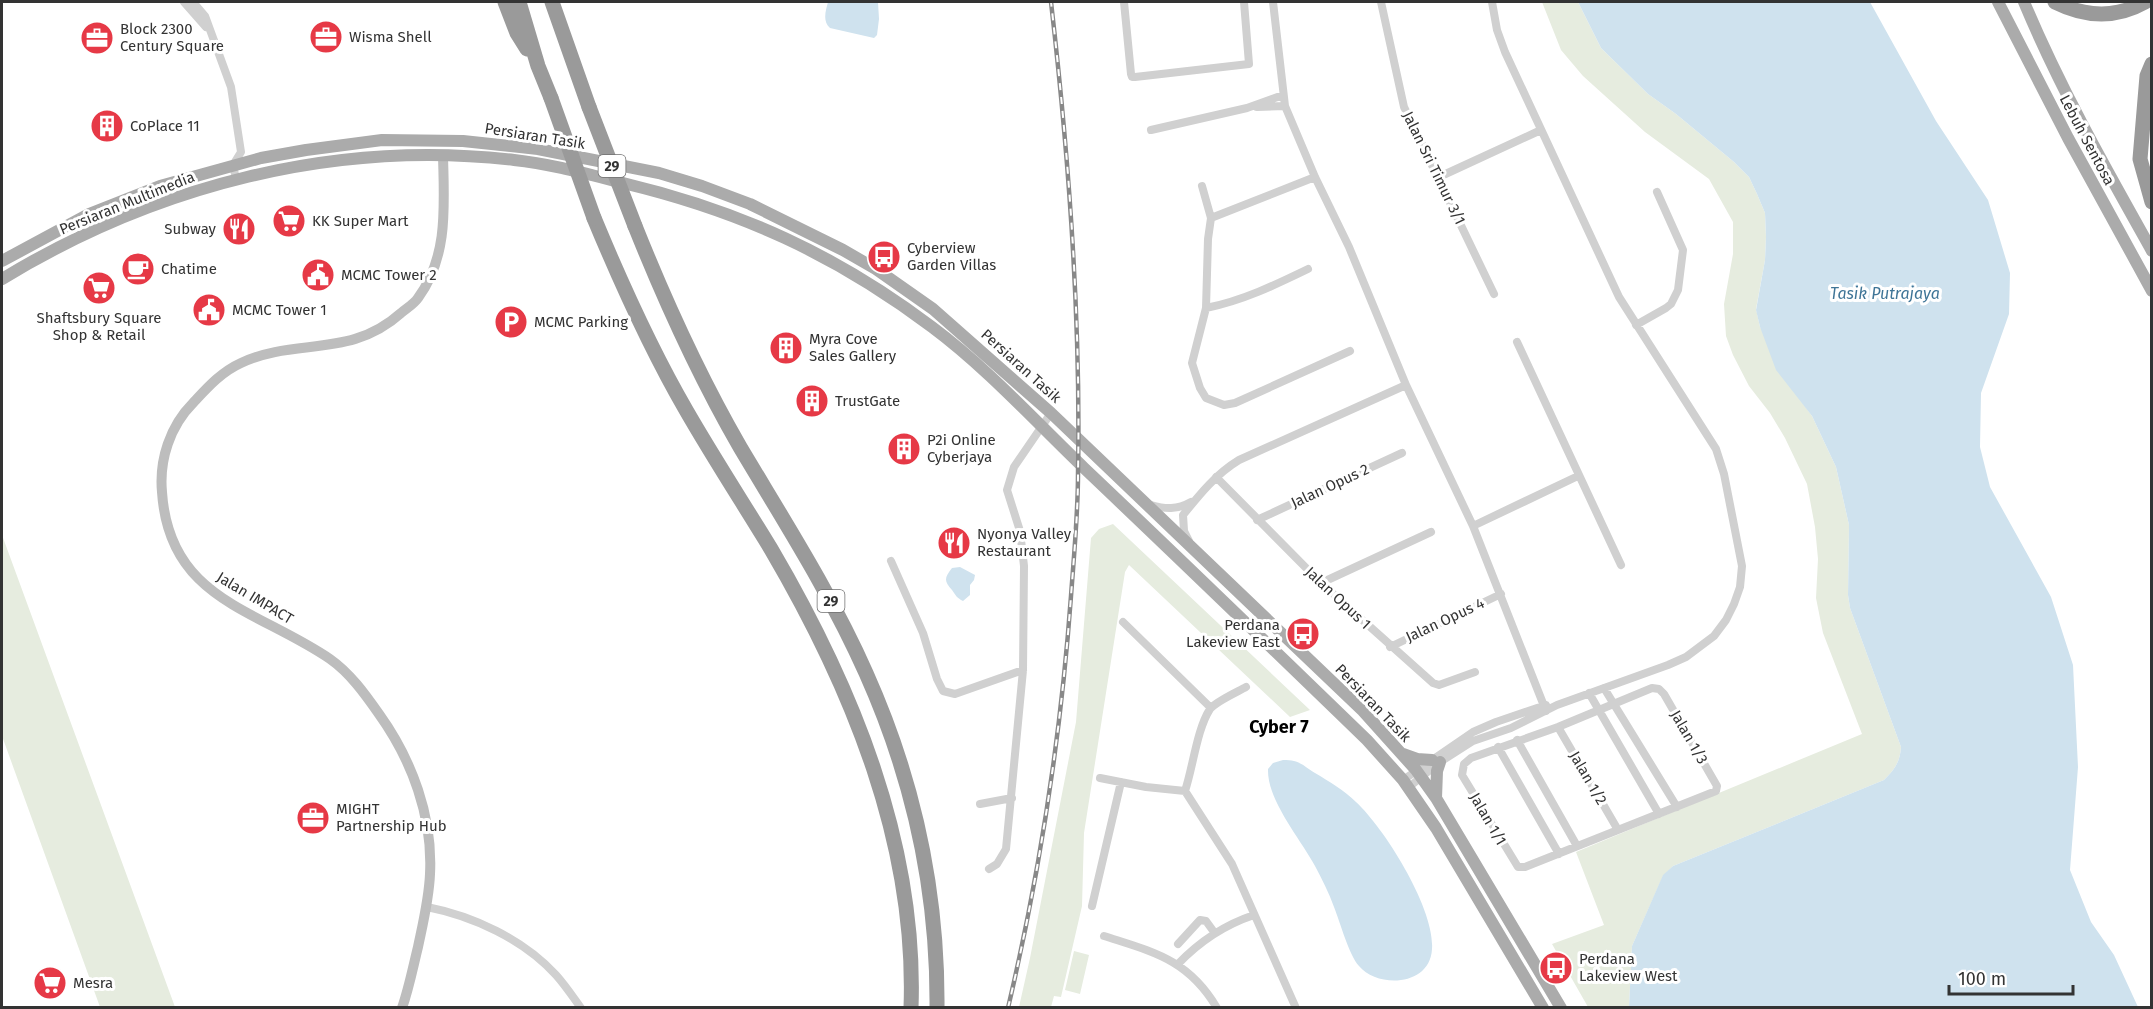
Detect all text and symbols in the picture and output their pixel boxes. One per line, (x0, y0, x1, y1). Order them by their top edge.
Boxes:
office icon: Wisma Shell (308, 19, 344, 55)
office icon: Block 2300 Century Square (79, 20, 115, 56)
place label: Block 2300 Century Square (120, 20, 224, 55)
place label: Wisma Shell (349, 28, 432, 46)
street label: Lebuh Sentosa (2056, 92, 2118, 188)
building icon: CoPlace 11 (89, 108, 125, 144)
street label: Jalan Sri Timur 3/1 (1399, 108, 1469, 228)
place label: CoPlace 11 (130, 117, 200, 135)
street label: Persiaran Tasik (483, 119, 587, 153)
road number: 29 (598, 155, 626, 177)
street label: Persiaran Multimedia (57, 168, 197, 238)
supermarket icon: KK Super Mart (271, 203, 307, 239)
restaurant icon: Subway (221, 211, 257, 247)
place label: KK Super Mart (312, 212, 409, 230)
place label: Subway (164, 220, 217, 238)
bus stop icon: Cyberview Garden Villas (866, 239, 902, 275)
place label: Cyberview Garden Villas (907, 239, 996, 274)
cafe icon: Chatime (120, 251, 156, 287)
public building icon: MCMC Tower 2 (300, 257, 336, 293)
place label: Chatime (161, 260, 217, 278)
place label: MCMC Tower 2 (341, 266, 437, 284)
supermarket icon: Shaftsbury Square Shop & Retail (81, 270, 117, 306)
water label: Tasik Putrajaya (1830, 284, 1940, 303)
public building icon: MCMC Tower 1 (191, 292, 227, 328)
place label: MCMC Tower 1 (232, 301, 327, 319)
parking icon: MCMC Parking (493, 304, 529, 340)
place label: Shaftsbury Square Shop & Retail (37, 309, 161, 344)
place label: MCMC Parking (534, 313, 628, 331)
street label: Persiaran Tasik (977, 325, 1065, 407)
building icon: Myra Cove Sales Gallery (768, 330, 804, 366)
place label: Myra Cove Sales Gallery (809, 330, 897, 365)
building icon: TrustGate (794, 383, 830, 419)
place label: TrustGate (835, 392, 900, 410)
building icon: P2i Online Cyberjaya (886, 431, 922, 467)
place label: P2i Online Cyberjaya (927, 431, 996, 466)
street label: Jalan Opus 2 (1288, 460, 1372, 512)
restaurant icon: Nyonya Valley Restaurant (936, 525, 972, 561)
place label: Nyonya Valley Restaurant (977, 525, 1072, 560)
street label: Jalan Opus 1 (1301, 563, 1375, 633)
street label: Jalan IMPACT (213, 568, 297, 628)
road number: 29 (818, 590, 844, 612)
street label: Jalan Opus 4 (1403, 594, 1487, 646)
place label: Perdana Lakeview East (1186, 616, 1281, 651)
bus stop icon: Perdana Lakeview East (1285, 616, 1321, 652)
street label: Persiaran Tasik (1331, 660, 1415, 746)
street label: Jalan 1/3 (1666, 707, 1712, 767)
district label: Cyber 7 (1249, 716, 1309, 738)
street label: Jalan 1/2 (1565, 748, 1611, 808)
street label: Jalan 1/1 (1466, 790, 1510, 848)
office icon: MIGHT Partnership Hub (295, 800, 331, 836)
place label: MIGHT Partnership Hub (336, 800, 447, 835)
bus stop icon: Perdana Lakeview West (1538, 950, 1574, 986)
place label: Perdana Lakeview West (1579, 950, 1678, 985)
scale bar (1949, 958, 2074, 996)
supermarket icon: Mesra (32, 965, 68, 1001)
text: 100 m (1958, 968, 2006, 990)
place label: Mesra (73, 974, 113, 992)

